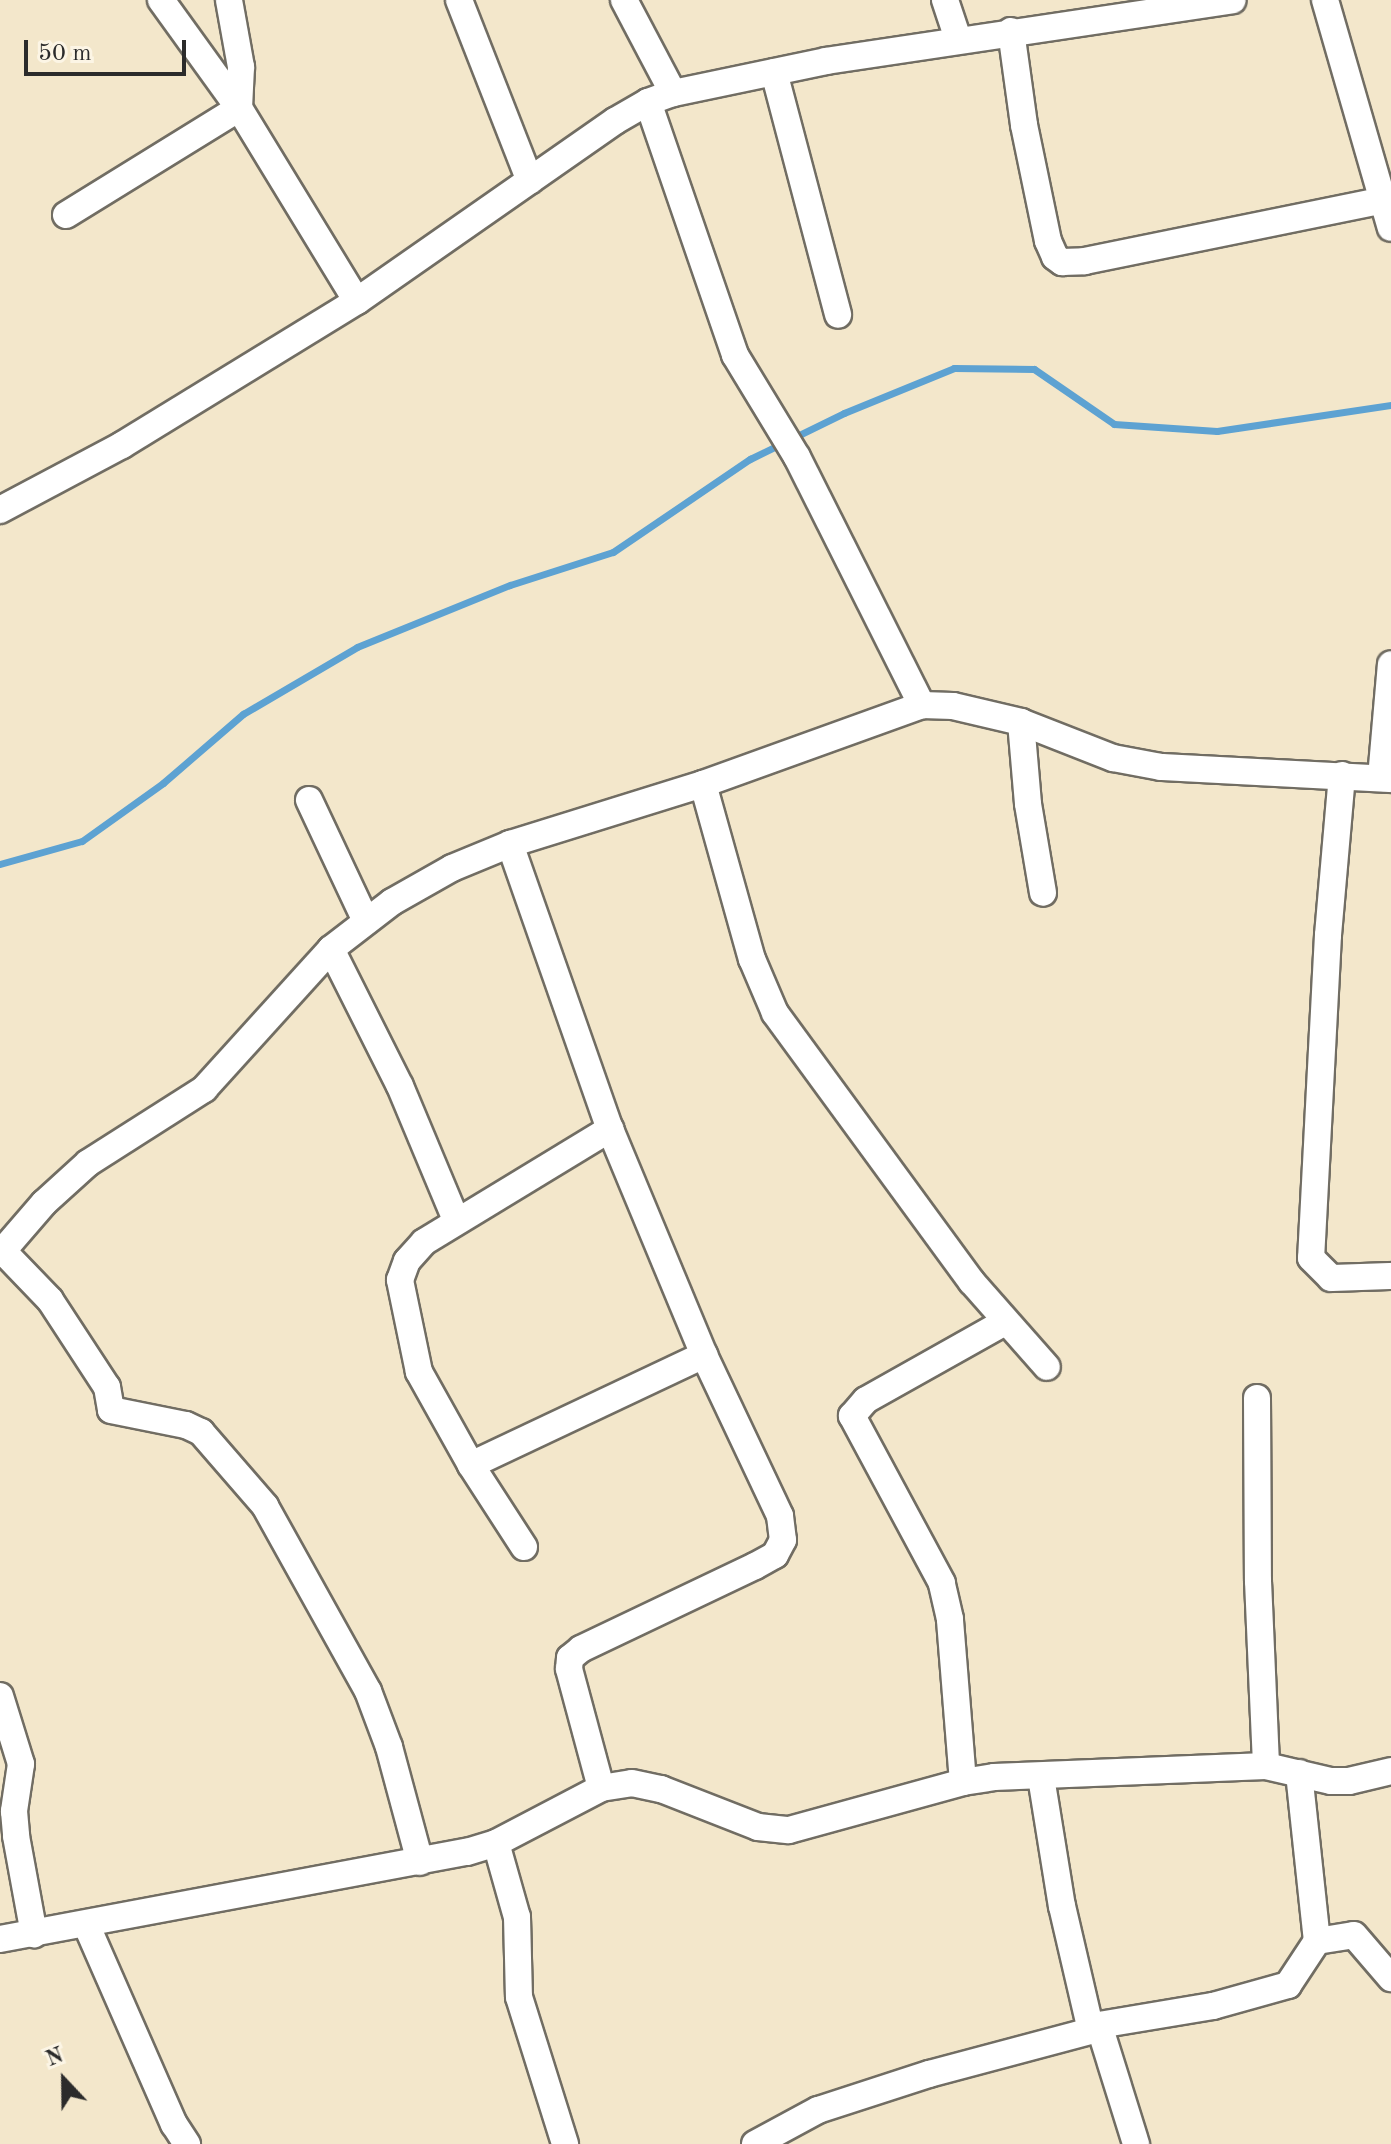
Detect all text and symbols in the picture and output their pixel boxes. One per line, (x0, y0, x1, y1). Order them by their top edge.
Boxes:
scale bar (28, 24, 190, 74)
text: 50 m (38, 42, 92, 66)
north arrow (24, 2040, 104, 2120)
text: N (43, 2044, 67, 2071)

